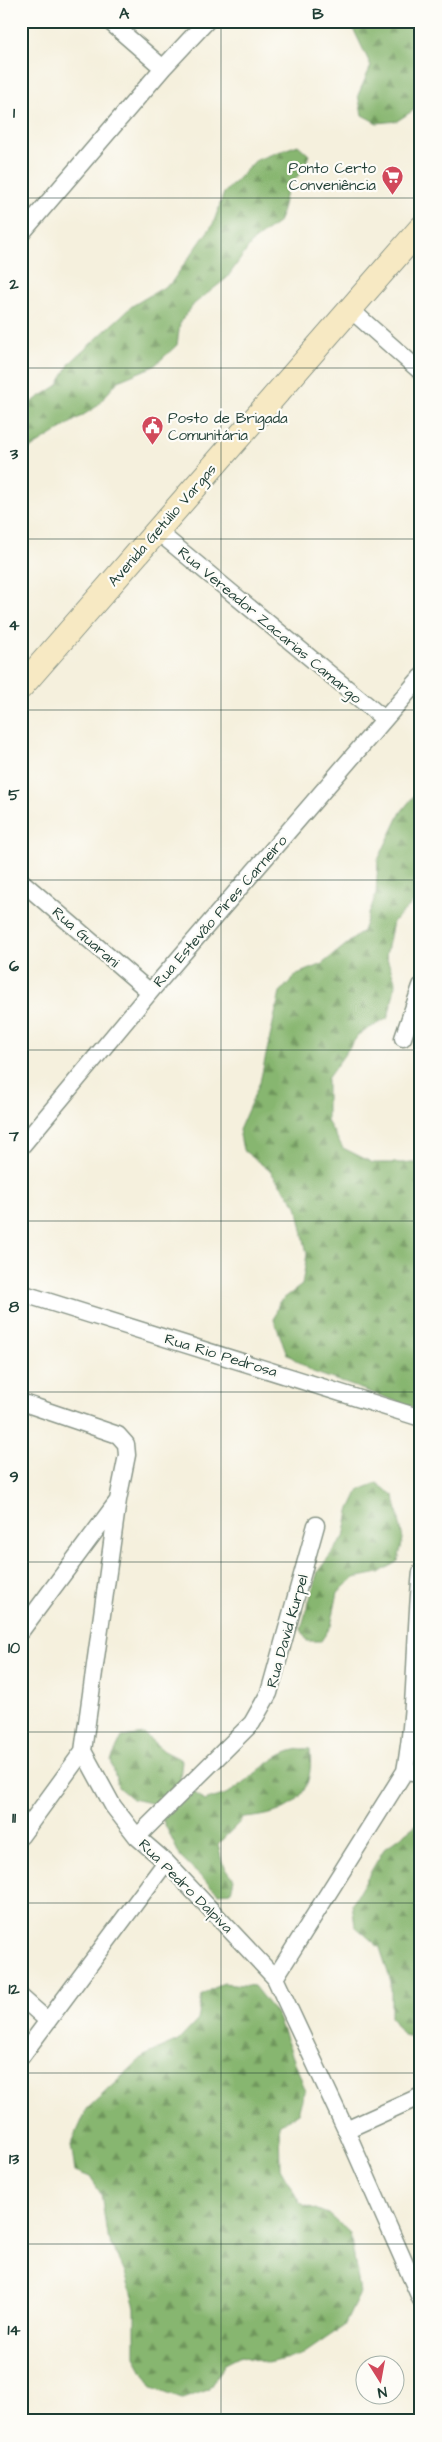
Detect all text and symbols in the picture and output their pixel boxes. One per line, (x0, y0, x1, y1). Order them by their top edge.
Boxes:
text: A (119, 3, 130, 25)
text: B (312, 3, 324, 25)
text: 1 (13, 102, 16, 124)
place label: Ponto Certo Conveniência (288, 158, 377, 196)
supermarket icon: Ponto Certo Conveniência (380, 165, 404, 196)
text: 2 (8, 273, 19, 295)
place label: Posto de Brigada Comunitária (168, 408, 288, 446)
public building icon: Posto de Brigada Comunitária (140, 415, 164, 446)
text: 3 (9, 443, 19, 465)
street label: Avenida Getúlio Vargas (103, 459, 223, 592)
street label: Rua Vereador Zacarias Camargo (173, 542, 367, 710)
text: 4 (9, 614, 20, 636)
text: 5 (8, 784, 20, 806)
street label: Rua Estevão Pires Carneiro (148, 830, 293, 992)
street label: Rua Guarani (47, 902, 125, 973)
text: 6 (9, 955, 19, 977)
text: 7 (8, 1125, 19, 1147)
text: 8 (9, 1296, 20, 1318)
street label: Rua Rio Pedrosa (162, 1328, 280, 1383)
text: 9 (9, 1466, 19, 1488)
street label: Rua David Kurpel (261, 1572, 314, 1690)
text: 10 (8, 1637, 20, 1659)
text: 11 (12, 1807, 17, 1829)
street label: Rua Pedro Dalpiva (134, 1834, 238, 1939)
text: 12 (8, 1978, 20, 2000)
text: 13 (9, 2148, 20, 2170)
text: 14 (8, 2319, 21, 2341)
north arrow (354, 2354, 404, 2404)
text: N (376, 2381, 389, 2402)

